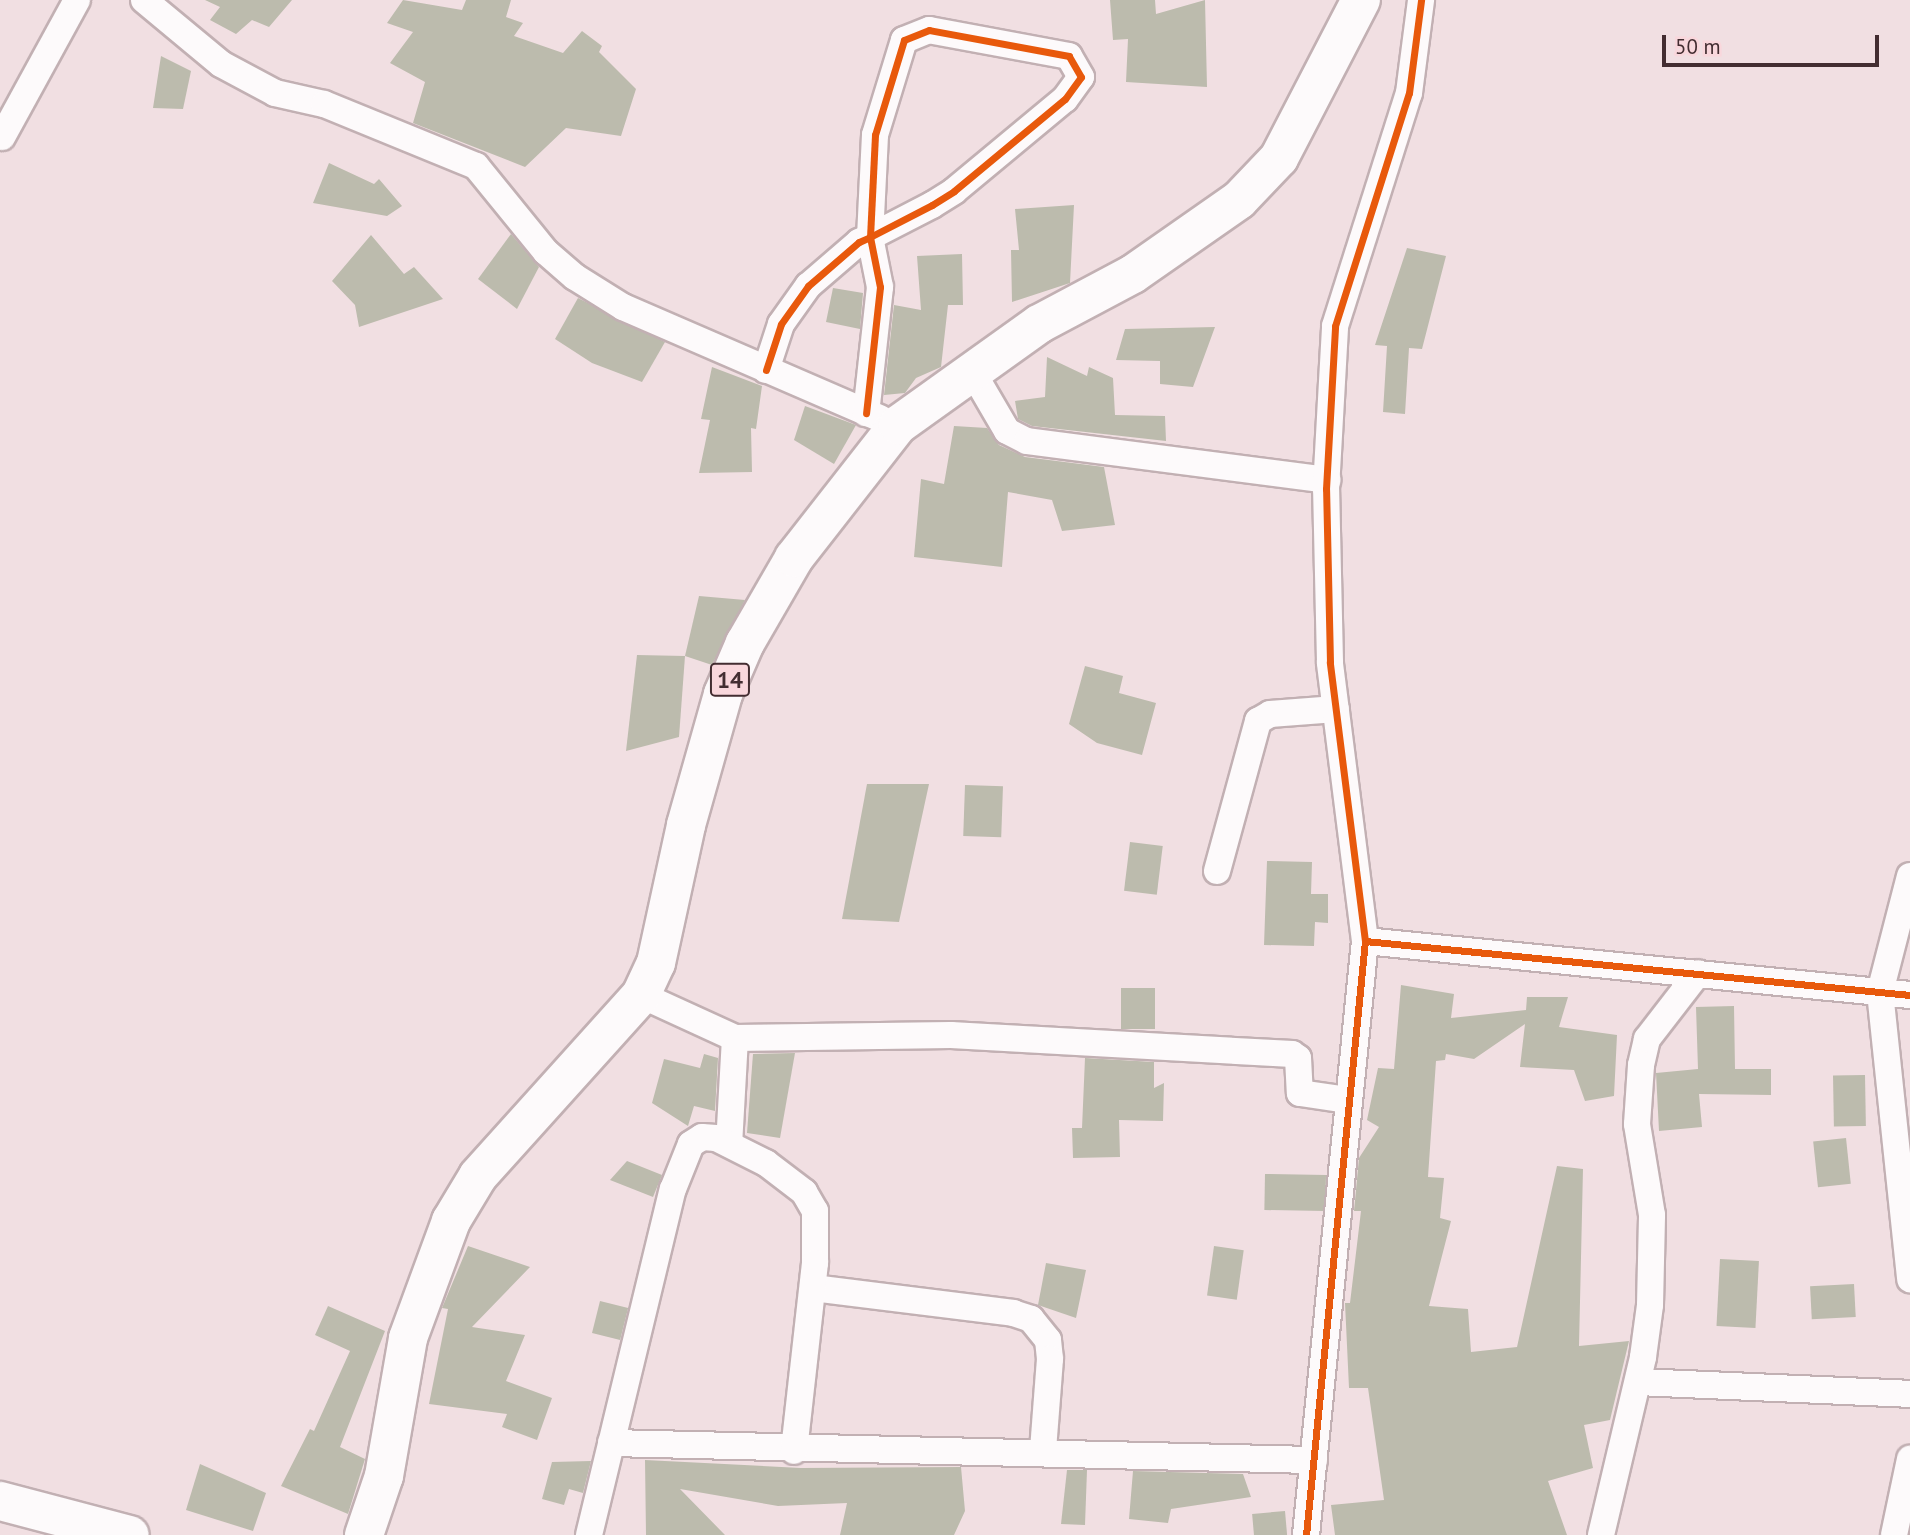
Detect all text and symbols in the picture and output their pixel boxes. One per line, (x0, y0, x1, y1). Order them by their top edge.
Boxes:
scale bar (1665, 21, 1882, 65)
text: 50 m (1675, 33, 1721, 60)
road number: 14 (709, 660, 751, 700)

